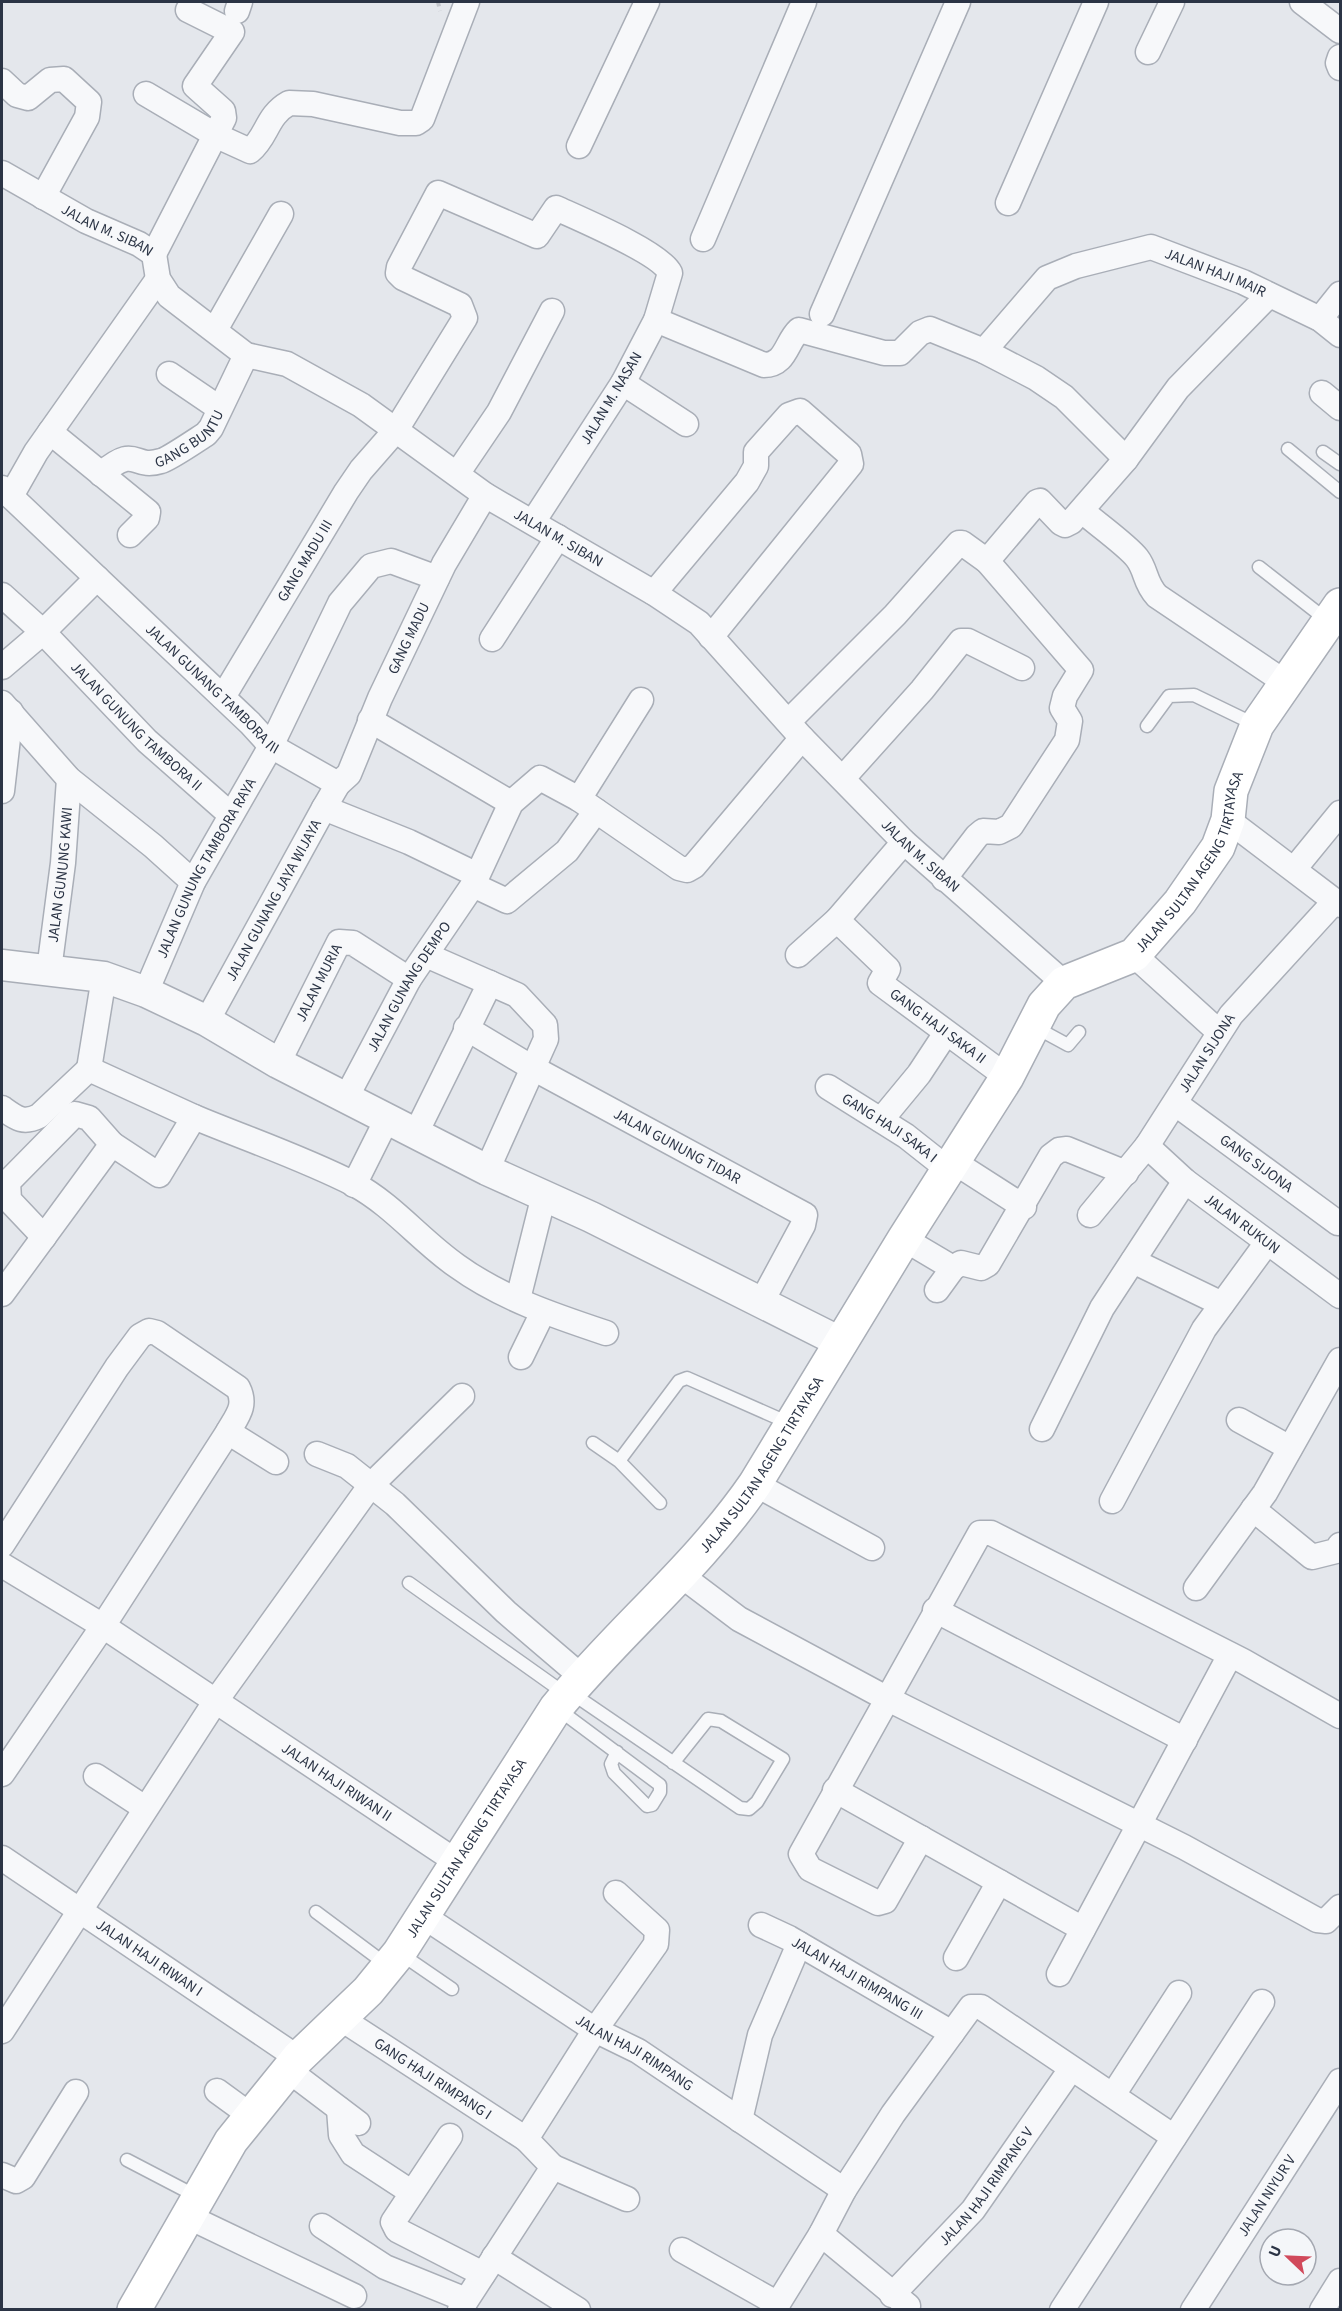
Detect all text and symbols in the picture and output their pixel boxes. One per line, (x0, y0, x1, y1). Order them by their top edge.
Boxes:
street label: JALAN M. SIBAN (57, 199, 157, 262)
street label: JALAN HAJI MAIR (1162, 243, 1270, 303)
street label: JALAN M. NASAN (575, 348, 647, 449)
street label: GANG BUNTU (153, 406, 229, 473)
street label: JALAN M. SIBAN (510, 504, 607, 572)
street label: GANG MADU III (273, 516, 338, 606)
street label: GANG MADU (383, 599, 435, 678)
street label: JALAN GUNANG TAMBORA III (141, 619, 283, 759)
street label: JALAN GUNUNG TAMBORA II (66, 657, 207, 796)
street label: JALAN SULTAN AGENG TIRTAYASA (1131, 767, 1249, 958)
street label: JALAN GUNUNG TAMBORA RAYA (152, 773, 262, 962)
street label: JALAN GUNUNG KAWI (43, 806, 78, 944)
street label: JALAN GUNANG JAYA WIJAYA (221, 815, 327, 985)
street label: JALAN M. SIBAN (876, 815, 964, 898)
street label: JALAN GUNANG DEMPO (362, 917, 456, 1056)
street label: JALAN MURIA (290, 940, 348, 1025)
street label: GANG HAJI SAKA II (885, 984, 990, 1069)
street label: JALAN SIJONA (1174, 1009, 1241, 1097)
street label: GANG HAJI SAKA I (838, 1088, 942, 1168)
street label: JALAN GUNUNG TIDAR (610, 1104, 745, 1190)
street label: GANG SIJONA (1215, 1130, 1298, 1198)
street label: JALAN RUKUN (1200, 1189, 1284, 1259)
street label: JALAN SULTAN AGENG TIRTAYASA (695, 1372, 829, 1558)
street label: JALAN HAJI RIWAN II (277, 1738, 396, 1827)
street label: JALAN SULTAN AGENG TIRTAYASA (401, 1754, 532, 1942)
street label: JALAN HAJI RIWAN I (92, 1914, 207, 2002)
street label: JALAN HAJI RIMPANG III (788, 1932, 927, 2025)
street label: JALAN HAJI RIMPANG (571, 2010, 697, 2096)
street label: GANG HAJI RIMPANG I (370, 2033, 496, 2125)
street label: JALAN HAJI RIMPANG V (934, 2123, 1039, 2251)
street label: JALAN NIYUR V (1233, 2151, 1301, 2241)
north arrow (1258, 2227, 1318, 2287)
text: U (1263, 2242, 1287, 2261)

